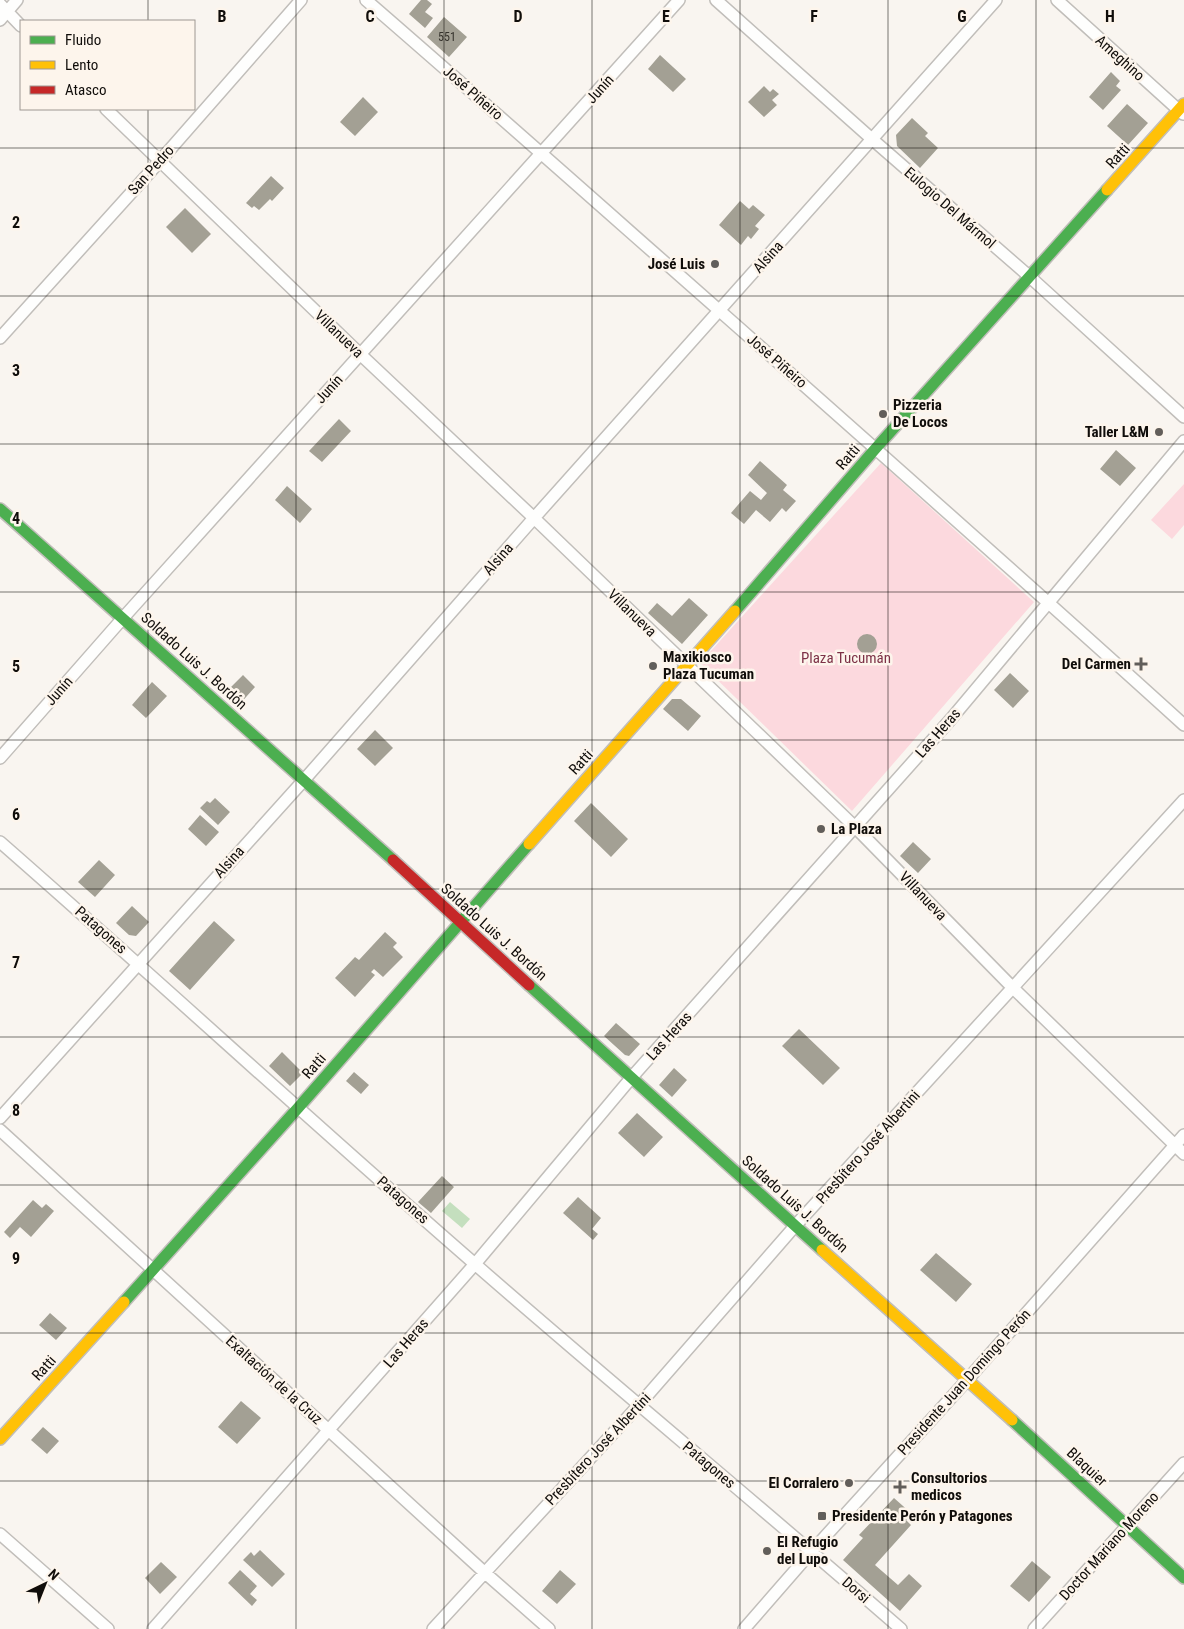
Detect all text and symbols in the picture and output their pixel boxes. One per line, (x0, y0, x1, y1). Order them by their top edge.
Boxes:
text: B (218, 7, 227, 26)
text: C (365, 7, 375, 26)
text: D (513, 7, 523, 26)
text: E (662, 7, 670, 26)
text: F (810, 7, 818, 26)
text: G (957, 7, 967, 26)
text: H (1105, 7, 1115, 26)
legend (20, 20, 195, 110)
house number: 551 (438, 30, 456, 44)
text: Fluido (65, 31, 101, 49)
street label: Ameghino (1092, 31, 1148, 85)
text: Lento (65, 56, 98, 74)
street label: José Piñeiro (439, 62, 507, 124)
street label: Junín (582, 71, 618, 107)
text: Atasco (65, 81, 106, 99)
street label: Ratti (1102, 140, 1134, 172)
street label: San Pedro (124, 142, 178, 198)
street label: Eulogio Del Mármol (901, 163, 999, 253)
text: 2 (12, 213, 20, 232)
street label: Alsina (749, 237, 787, 277)
place label: José Luis (648, 255, 705, 273)
marker: José Luis (709, 258, 721, 270)
street label: Villanueva (311, 306, 367, 362)
street label: José Piñeiro (743, 330, 811, 392)
text: 3 (12, 361, 20, 380)
street label: Junín (311, 371, 347, 407)
place label: Pizzeria De Locos (893, 396, 948, 431)
marker: Pizzeria De Locos (877, 408, 889, 420)
place label: Taller L&M (1085, 423, 1149, 441)
marker: Taller L&M (1153, 426, 1165, 438)
street label: Ratti (832, 441, 864, 473)
text: 4 (12, 509, 20, 528)
street label: Alsina (479, 539, 517, 579)
street label: Villanueva (604, 585, 660, 641)
street label: Soldado Luis J. Bordón (137, 609, 251, 713)
place label: Maxikiosco Plaza Tucuman (663, 648, 754, 683)
park label: Plaza Tucumán (801, 649, 891, 667)
place label: Del Carmen (1062, 655, 1131, 673)
text: 5 (12, 657, 20, 676)
marker: Del Carmen (1135, 658, 1147, 670)
marker: Maxikiosco Plaza Tucuman (647, 660, 659, 672)
street label: Junín (42, 673, 76, 709)
street label: Las Heras (912, 705, 964, 761)
street label: Ratti (565, 746, 597, 778)
text: 6 (12, 805, 20, 824)
place label: La Plaza (831, 820, 882, 838)
marker: La Plaza (815, 823, 827, 835)
street label: Alsina (210, 842, 248, 882)
street label: Villanueva (895, 868, 951, 924)
street label: Soldado Luis J. Bordón (437, 880, 551, 984)
street label: Patagones (71, 903, 131, 958)
text: 7 (12, 953, 20, 972)
street label: Las Heras (642, 1008, 696, 1064)
street label: Ratti (298, 1050, 330, 1082)
street label: Presbítero José Albertini (812, 1087, 924, 1207)
text: 8 (12, 1101, 20, 1120)
street label: Soldado Luis J. Bordón (738, 1152, 852, 1256)
street label: Patagones (373, 1173, 433, 1228)
text: 9 (12, 1249, 20, 1268)
street label: Presidente Juan Domingo Perón (894, 1305, 1034, 1459)
street label: Las Heras (380, 1315, 432, 1371)
street label: Exaltación de la Cruz (222, 1332, 326, 1428)
street label: Ratti (28, 1352, 60, 1384)
street label: Presbítero José Albertini (541, 1389, 655, 1509)
street label: Patagones (679, 1438, 739, 1492)
street label: Blaquier (1063, 1444, 1111, 1490)
place label: Consultorios medicos (911, 1469, 987, 1504)
place label: El Corralero (768, 1474, 839, 1492)
marker: El Corralero (843, 1477, 855, 1489)
marker: Consultorios medicos (893, 1480, 907, 1494)
street label: Doctor Mariano Moreno (1055, 1488, 1163, 1604)
place label: Presidente Perón y Patagones (832, 1507, 1013, 1525)
marker: Presidente Perón y Patagones (816, 1510, 828, 1522)
place label: El Refugio del Lupo (777, 1533, 838, 1568)
marker: El Refugio del Lupo (761, 1545, 773, 1557)
north arrow (20, 1559, 70, 1609)
text: N (45, 1566, 62, 1583)
street label: Dorsi (838, 1573, 874, 1607)

